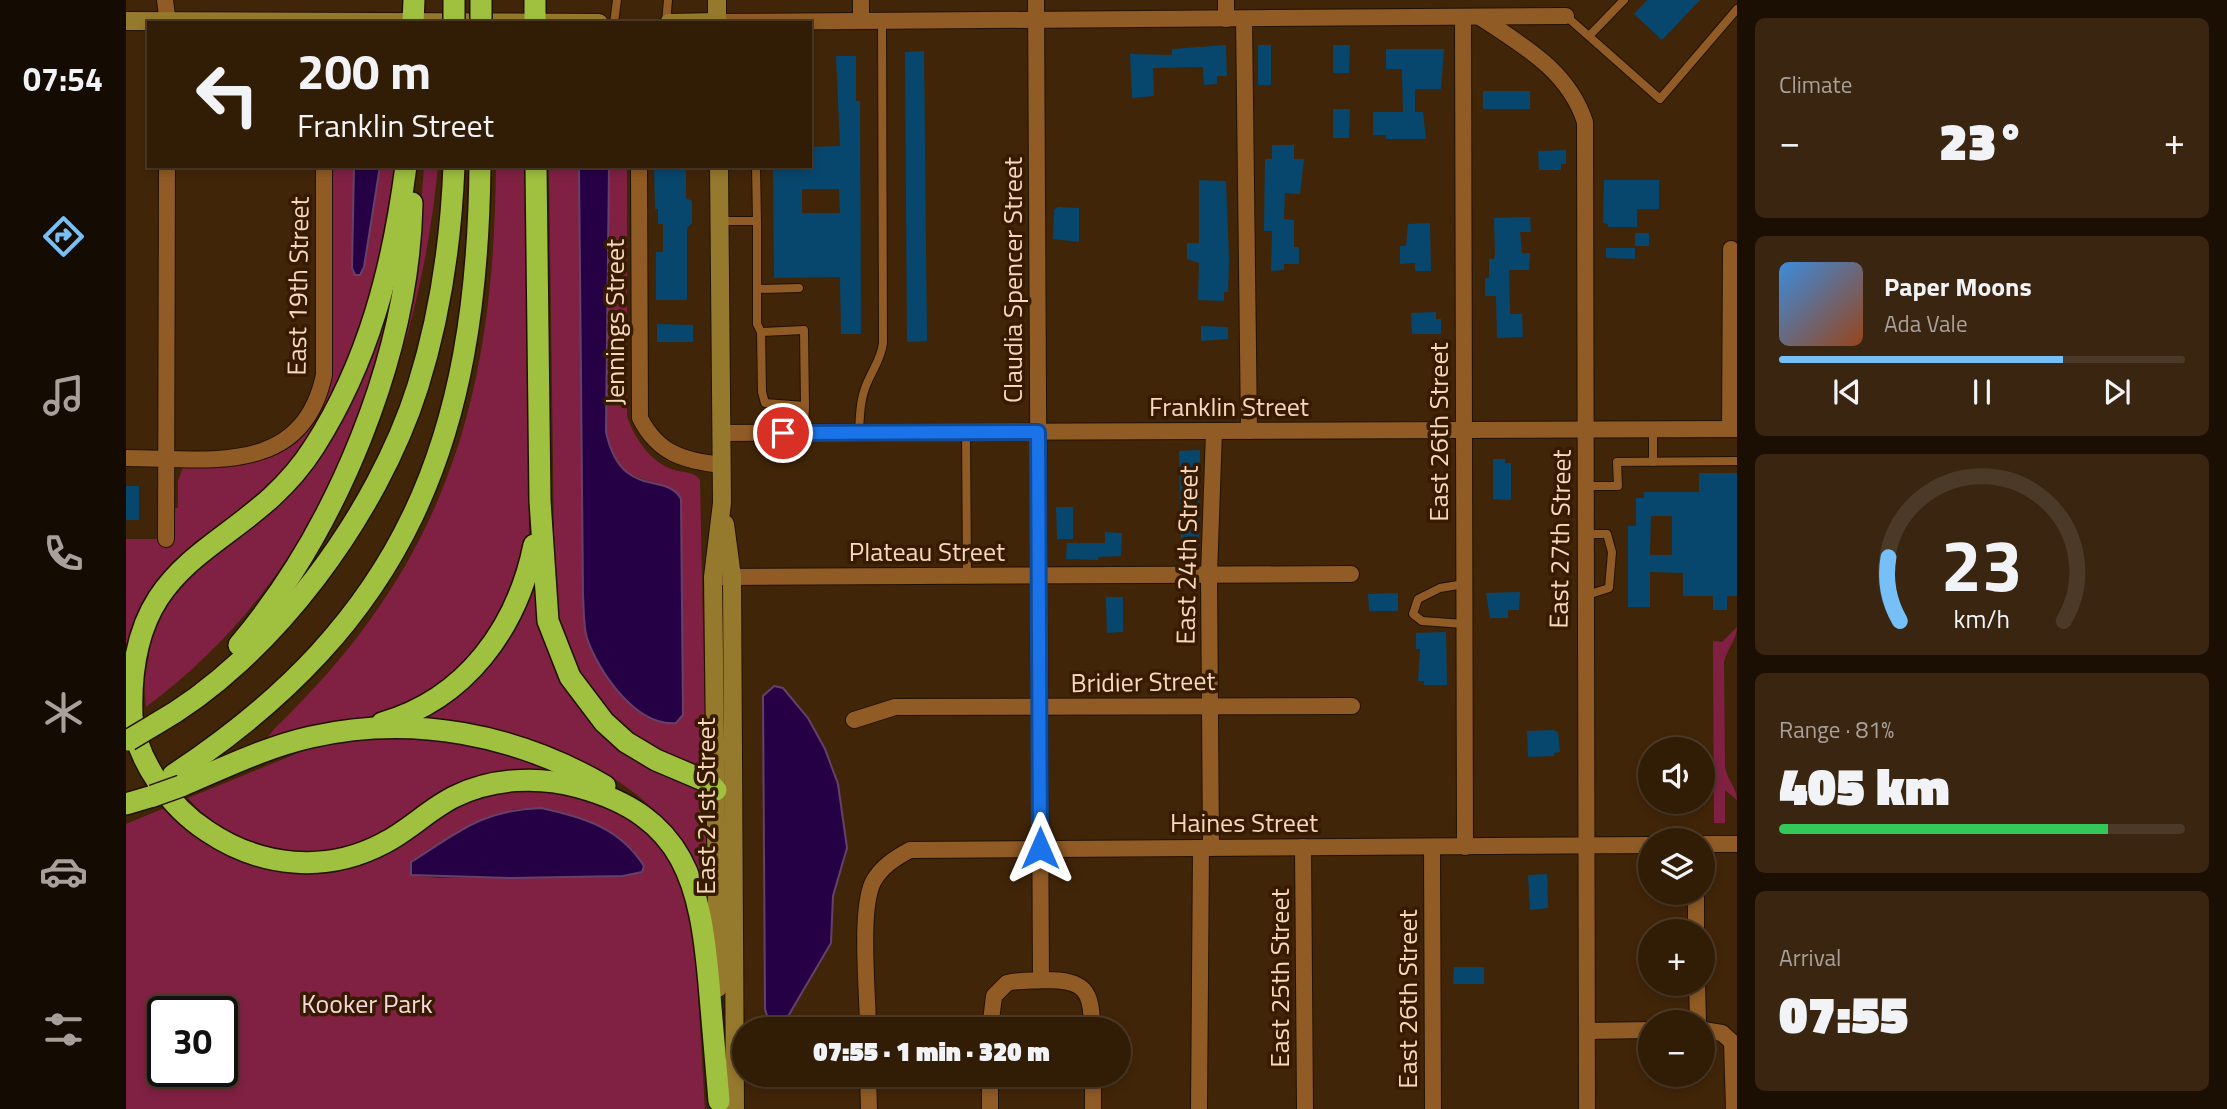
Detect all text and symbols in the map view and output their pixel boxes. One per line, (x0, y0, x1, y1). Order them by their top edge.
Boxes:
text: 200 m (297, 33, 431, 108)
icon: left (182, 49, 273, 140)
text: 07:54 (23, 55, 103, 103)
text: Climate (1779, 67, 1852, 102)
text: Franklin Street (297, 101, 494, 149)
text: 23° (1939, 101, 2025, 180)
text: − (1779, 112, 1800, 170)
text: + (2164, 112, 2185, 170)
street label: Claudia Spencer Street (993, 157, 1032, 403)
street label: East 19th Street (276, 196, 319, 376)
icon: directions (39, 212, 88, 261)
street label: Jennings Street (595, 239, 634, 405)
text: Paper Moons (1884, 267, 2032, 306)
text: Ada Vale (1884, 306, 1968, 341)
street label: East 26th Street (1419, 342, 1458, 522)
icon: music (39, 371, 88, 420)
icon: previous (1828, 373, 1866, 411)
icon: pause (1963, 373, 2001, 411)
icon: next (2098, 373, 2136, 411)
street label: Franklin Street (1149, 387, 1309, 426)
pin (753, 403, 813, 463)
icon: arrive (764, 414, 802, 452)
street label: East 27th Street (1538, 449, 1581, 629)
street label: East 24th Street (1165, 465, 1208, 645)
text: 23 (1941, 509, 2023, 619)
icon: phone (39, 529, 88, 578)
street label: Plateau Street (849, 532, 1005, 571)
text: km/h (1954, 599, 2010, 637)
street label: Bridier Street (1070, 661, 1216, 702)
icon: climate (39, 688, 88, 737)
text: Range · 81% (1779, 712, 1894, 747)
street label: East 21st Street (686, 717, 725, 895)
map controls (1638, 737, 1715, 1087)
button: sound (1638, 737, 1715, 814)
text: 405 km (1779, 746, 1950, 825)
street label: Haines Street (1170, 803, 1318, 842)
position arrow (1003, 811, 1077, 885)
button: layers (1638, 828, 1715, 905)
icon: car (39, 847, 88, 896)
street label: East 25th Street (1260, 888, 1299, 1068)
street label: East 26th Street (1388, 909, 1427, 1089)
button: + (1638, 919, 1715, 996)
text: Arrival (1779, 940, 1841, 975)
text: 07:55 (1779, 974, 1908, 1053)
park label: Kooker Park (301, 984, 433, 1023)
speed limit sign: 30 (147, 996, 238, 1087)
icon: filters (39, 1005, 88, 1054)
button: − (1638, 1010, 1715, 1087)
text: 07:55 · 1 min · 320 m (813, 1032, 1050, 1071)

